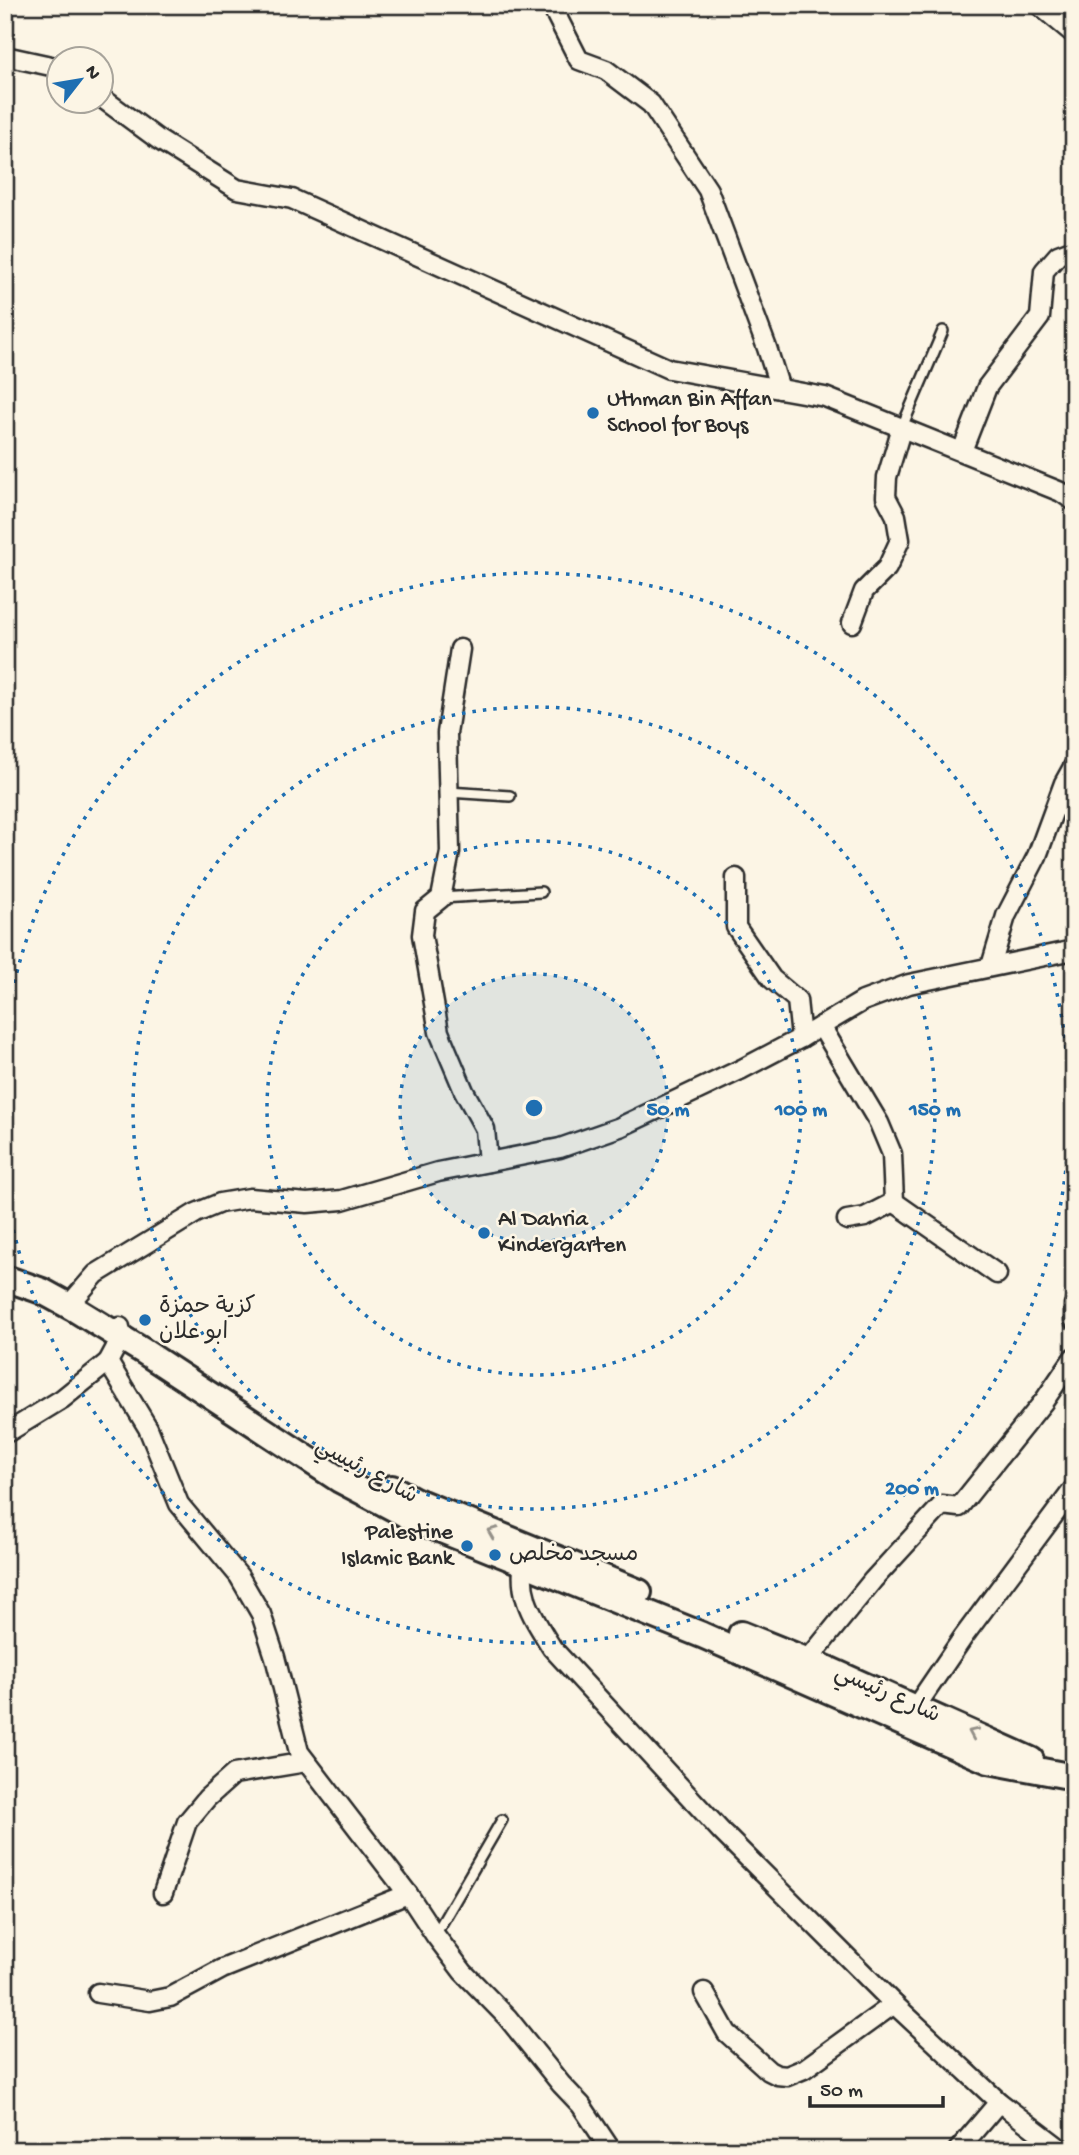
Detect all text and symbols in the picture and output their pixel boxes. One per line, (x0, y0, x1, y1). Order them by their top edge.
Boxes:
north arrow (46, 46, 116, 116)
text: N (79, 62, 105, 84)
place label: Uthman Bin Affan School for Boys (607, 387, 772, 440)
marker: Uthman Bin Affan School for Boys (585, 405, 601, 421)
centre of rings (522, 1096, 546, 1120)
text: 50 m (647, 1099, 690, 1124)
text: 100 m (774, 1099, 827, 1124)
text: 150 m (908, 1099, 961, 1124)
place label: Al Dahria Kindergarten (498, 1207, 626, 1260)
marker: Al Dahria Kindergarten (476, 1225, 492, 1241)
place label: كزية حمزة ابو علان (159, 1294, 256, 1347)
marker: كزية حمزة ابو علان (137, 1312, 153, 1328)
street label: شارع رئيسي (308, 1433, 422, 1515)
text: 200 m (885, 1478, 939, 1503)
place label: Palestine Islamic Bank (341, 1520, 456, 1573)
one-way arrow (487, 1526, 499, 1540)
marker: Palestine Islamic Bank (459, 1538, 475, 1554)
place label: مسجد مخلص (509, 1542, 638, 1569)
marker: مسجد مخلص (487, 1547, 503, 1563)
street label: شارع رئيسي (828, 1660, 944, 1734)
one-way arrow (968, 1727, 980, 1741)
scale bar (810, 2064, 942, 2108)
text: 50 m (820, 2080, 863, 2105)

